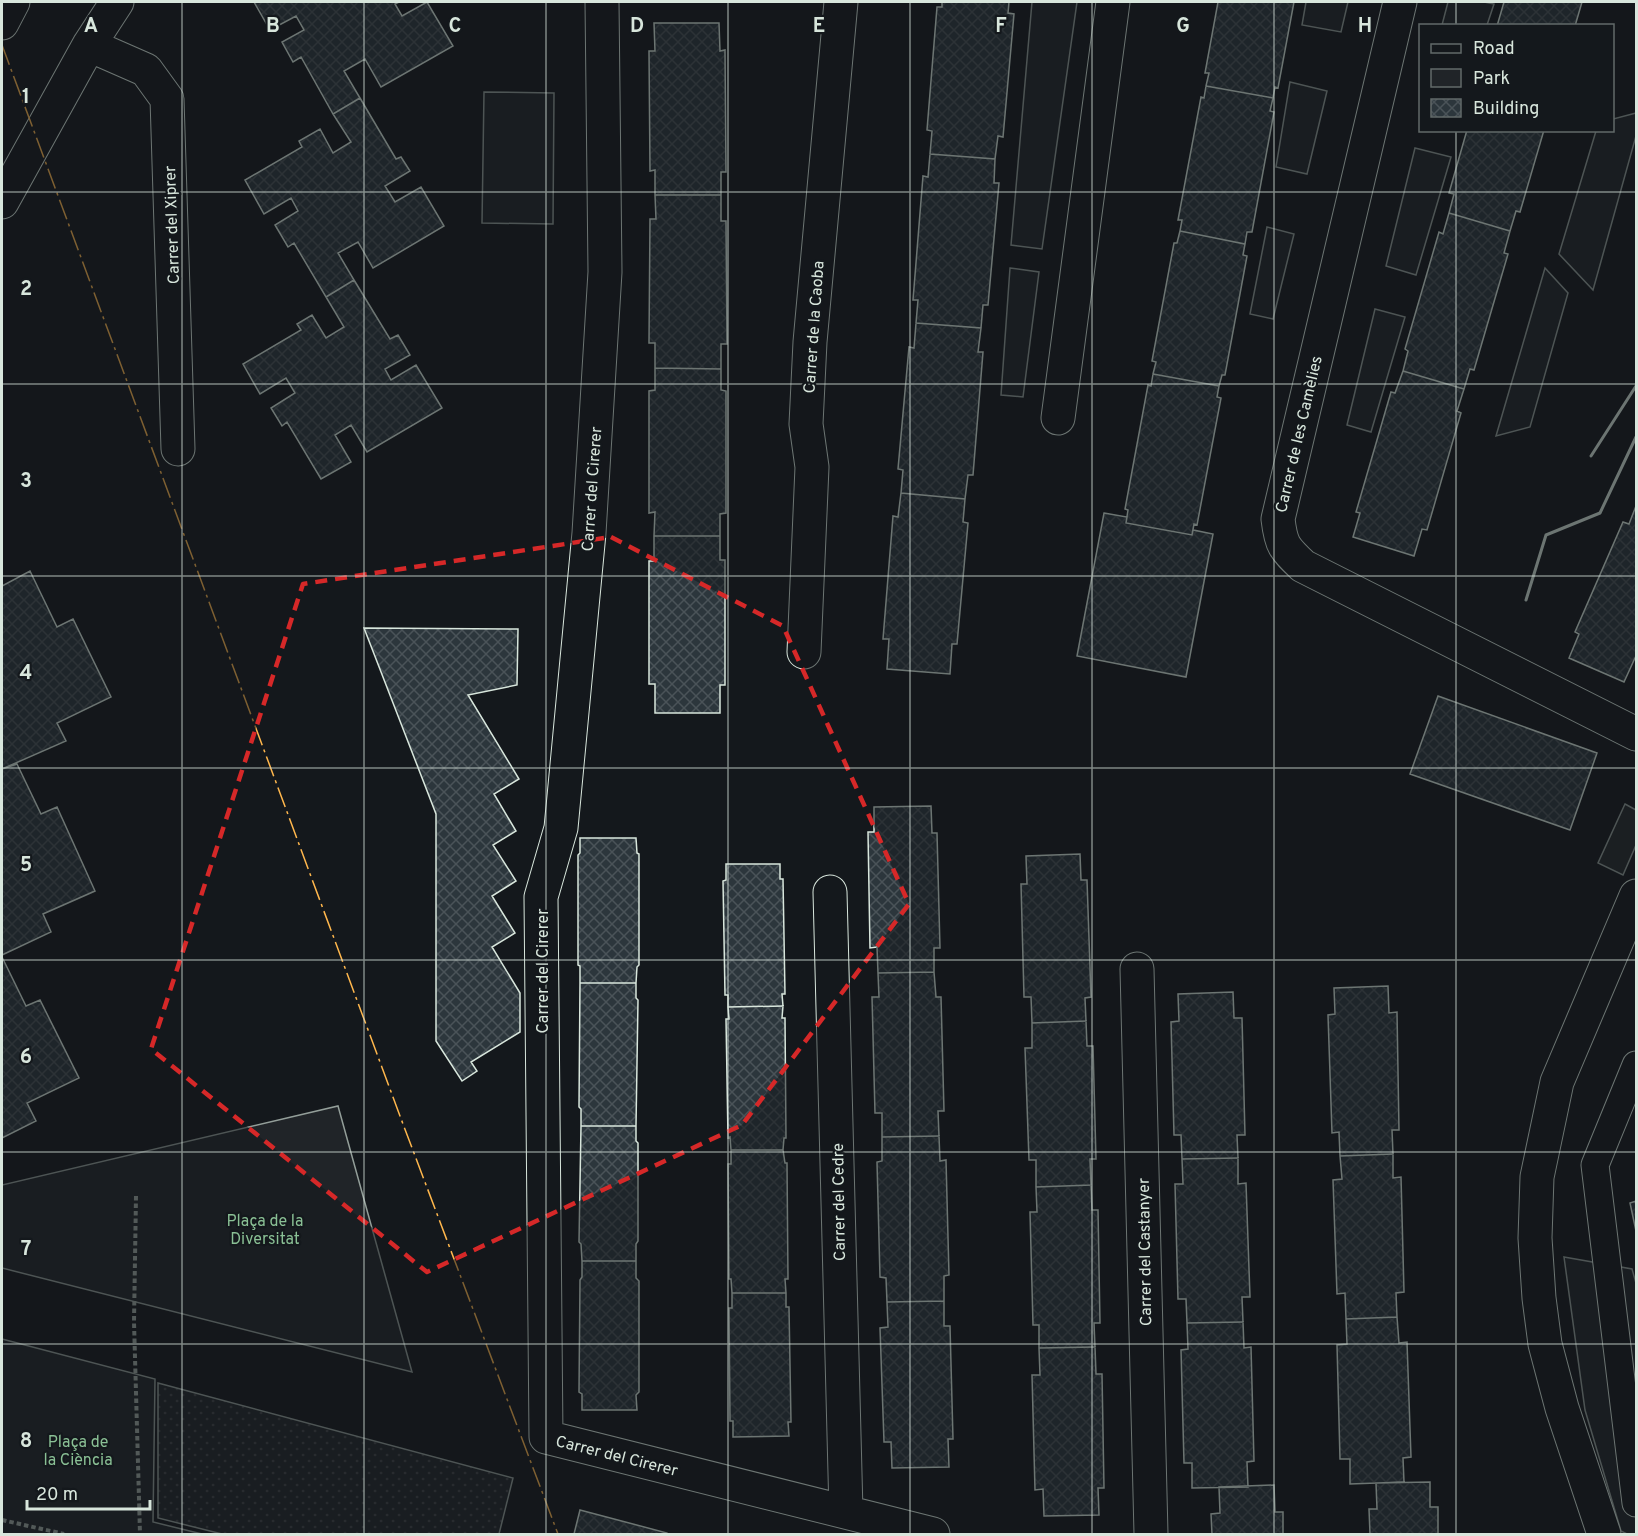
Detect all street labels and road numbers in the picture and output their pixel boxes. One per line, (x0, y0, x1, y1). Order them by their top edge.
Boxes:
street label: Carrer del Xiprer (161, 165, 185, 284)
street label: Carrer de la Caoba (800, 260, 830, 394)
street label: Carrer de les Camèlies (1272, 354, 1328, 515)
street label: Carrer del Cirerer (579, 426, 607, 552)
street label: Carrer del Cirerer (534, 908, 554, 1034)
street label: Carrer del Cedre (829, 1143, 851, 1261)
street label: Carrer del Castanyer (1135, 1178, 1157, 1326)
street label: Carrer del Cirerer (553, 1432, 680, 1482)

